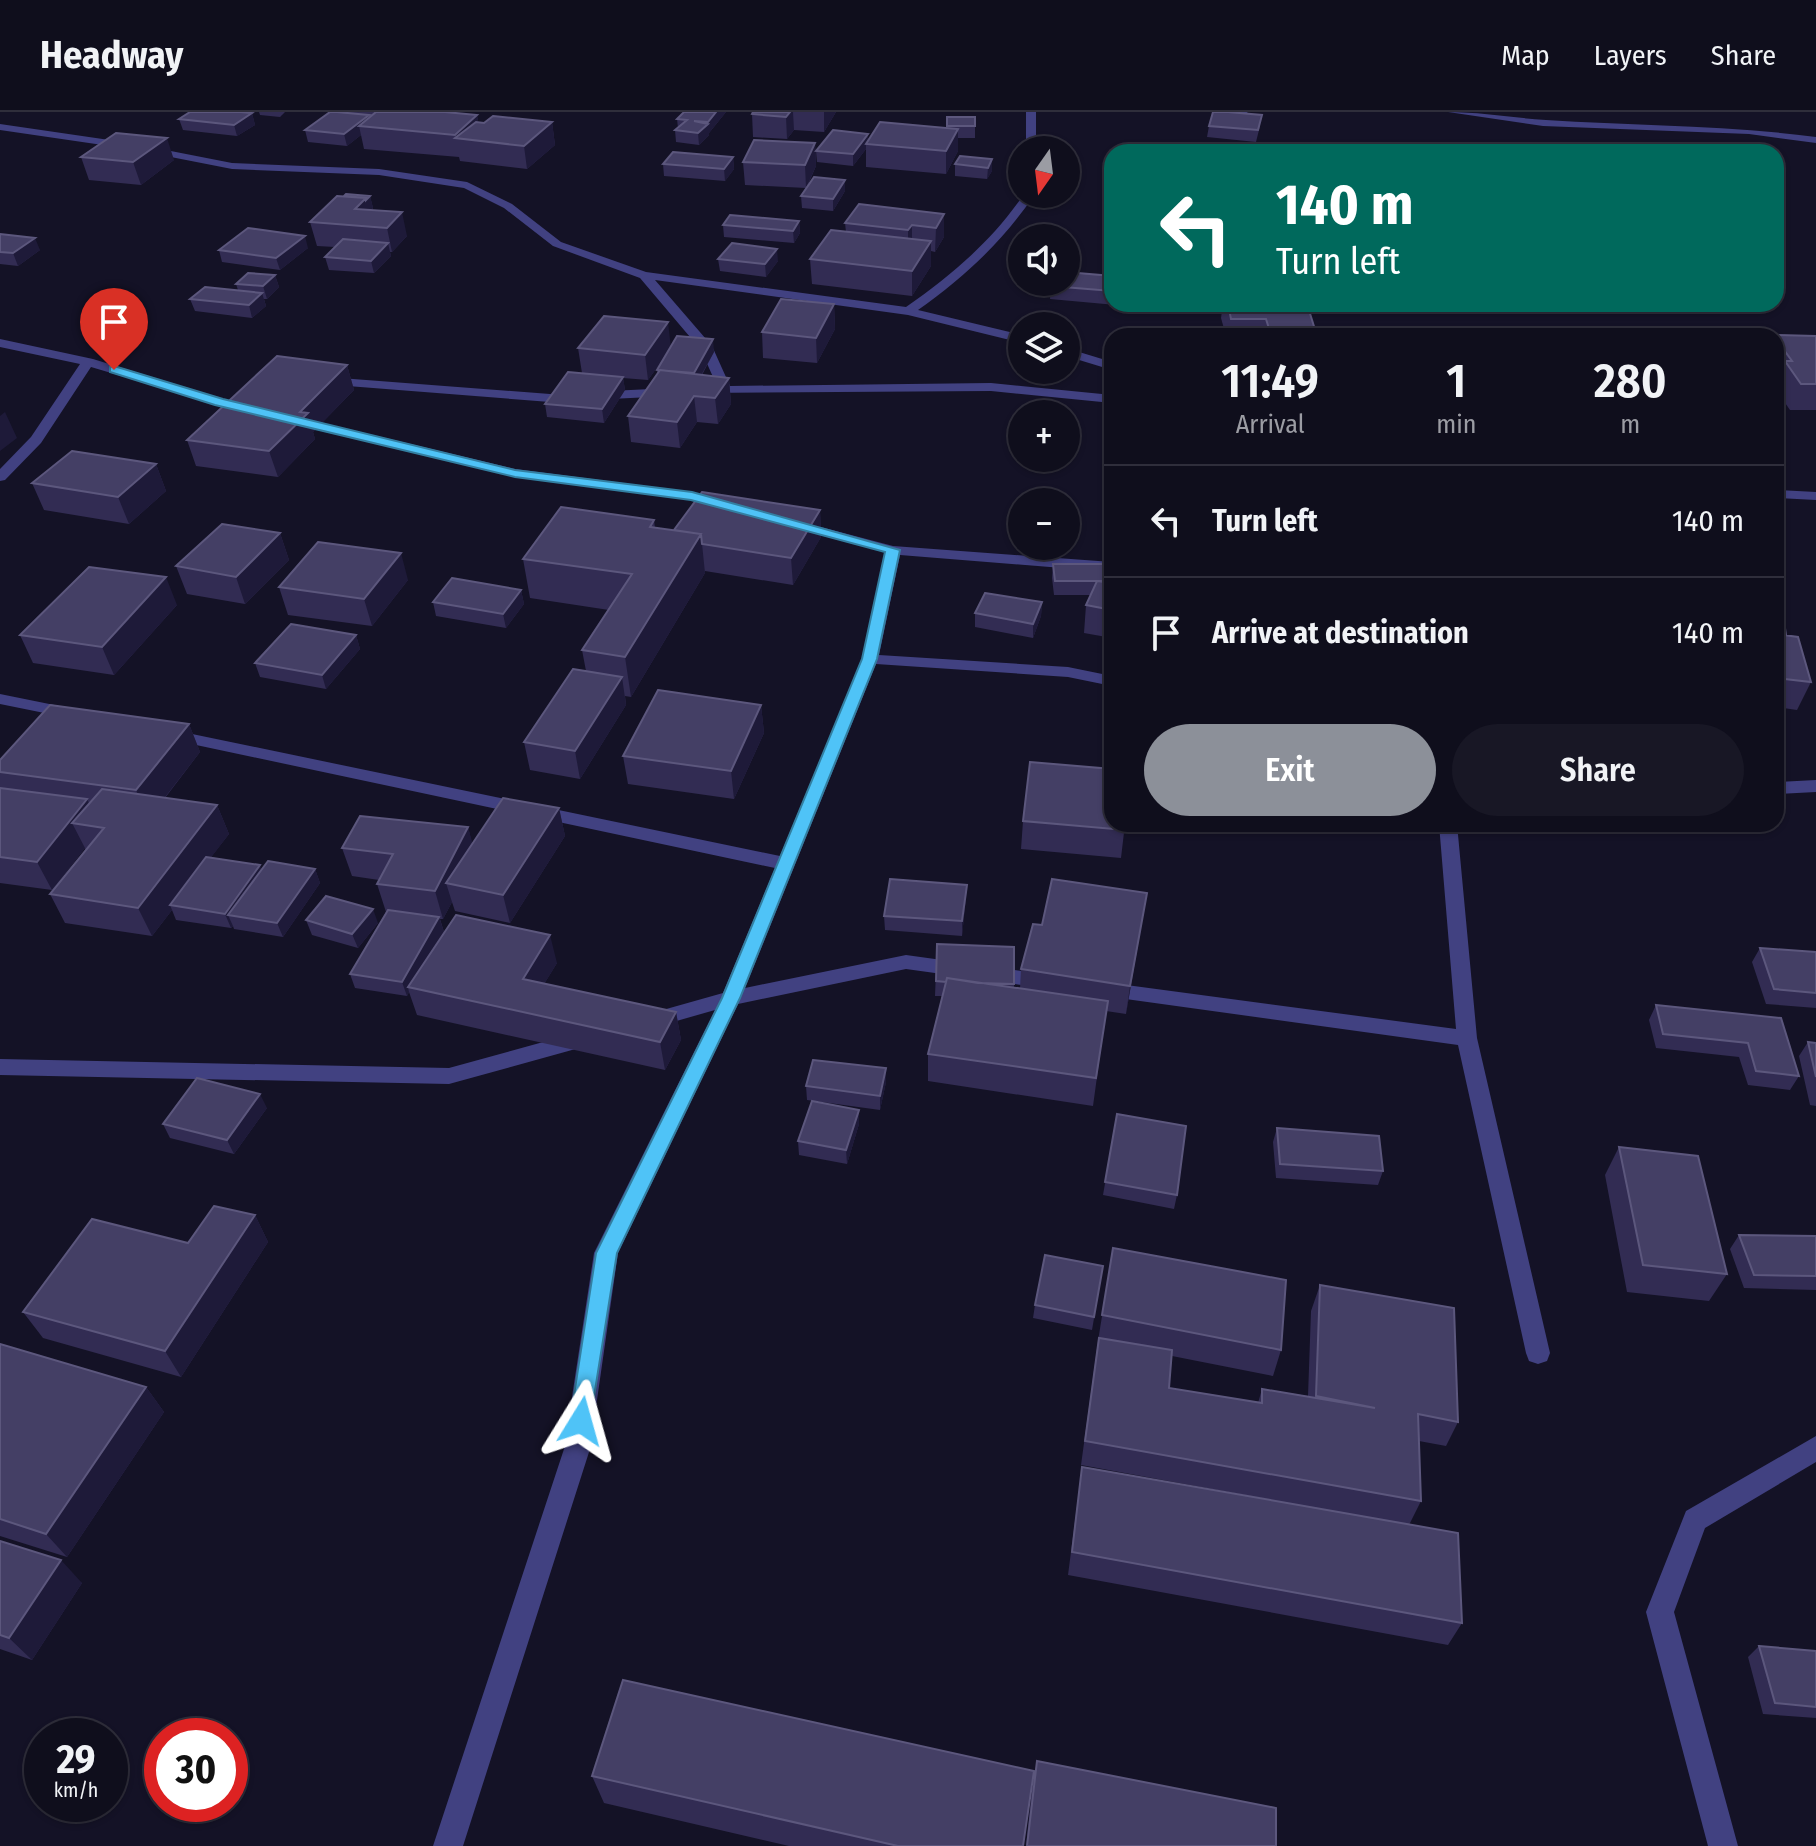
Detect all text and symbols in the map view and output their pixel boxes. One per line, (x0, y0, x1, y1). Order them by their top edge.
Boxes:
text: Headway (40, 32, 183, 78)
text: Map (1501, 39, 1550, 72)
text: Layers (1594, 39, 1667, 72)
text: Share (1711, 39, 1776, 72)
north arrow (1008, 136, 1080, 208)
map controls (1008, 136, 1080, 560)
text: 140 m (1276, 172, 1413, 239)
icon: left (1144, 176, 1248, 280)
button: sound (1008, 224, 1080, 296)
text: Turn left (1276, 240, 1400, 284)
pin (80, 288, 148, 370)
icon: arrive (92, 300, 136, 344)
button: layers (1008, 312, 1080, 384)
text: 11:49 (1221, 352, 1319, 410)
text: 1 (1446, 352, 1466, 410)
text: 280 (1594, 352, 1667, 410)
button: + (1008, 400, 1080, 472)
text: Arrival (1236, 409, 1305, 440)
text: min (1436, 409, 1476, 440)
text: m (1620, 409, 1640, 440)
button: − (1008, 488, 1080, 560)
icon: left (1144, 499, 1188, 543)
text: Turn left (1212, 503, 1318, 539)
text: 140 m (1672, 503, 1744, 539)
icon: arrive (1144, 611, 1188, 655)
text: Arrive at destination (1212, 615, 1469, 651)
text: 140 m (1672, 615, 1744, 651)
button: Exit (1144, 724, 1436, 816)
button: Share (1452, 724, 1744, 816)
position arrow (539, 1379, 623, 1463)
speed limit sign: 30 (144, 1718, 248, 1822)
text: 29 (56, 1736, 95, 1784)
text: km/h (54, 1778, 98, 1802)

